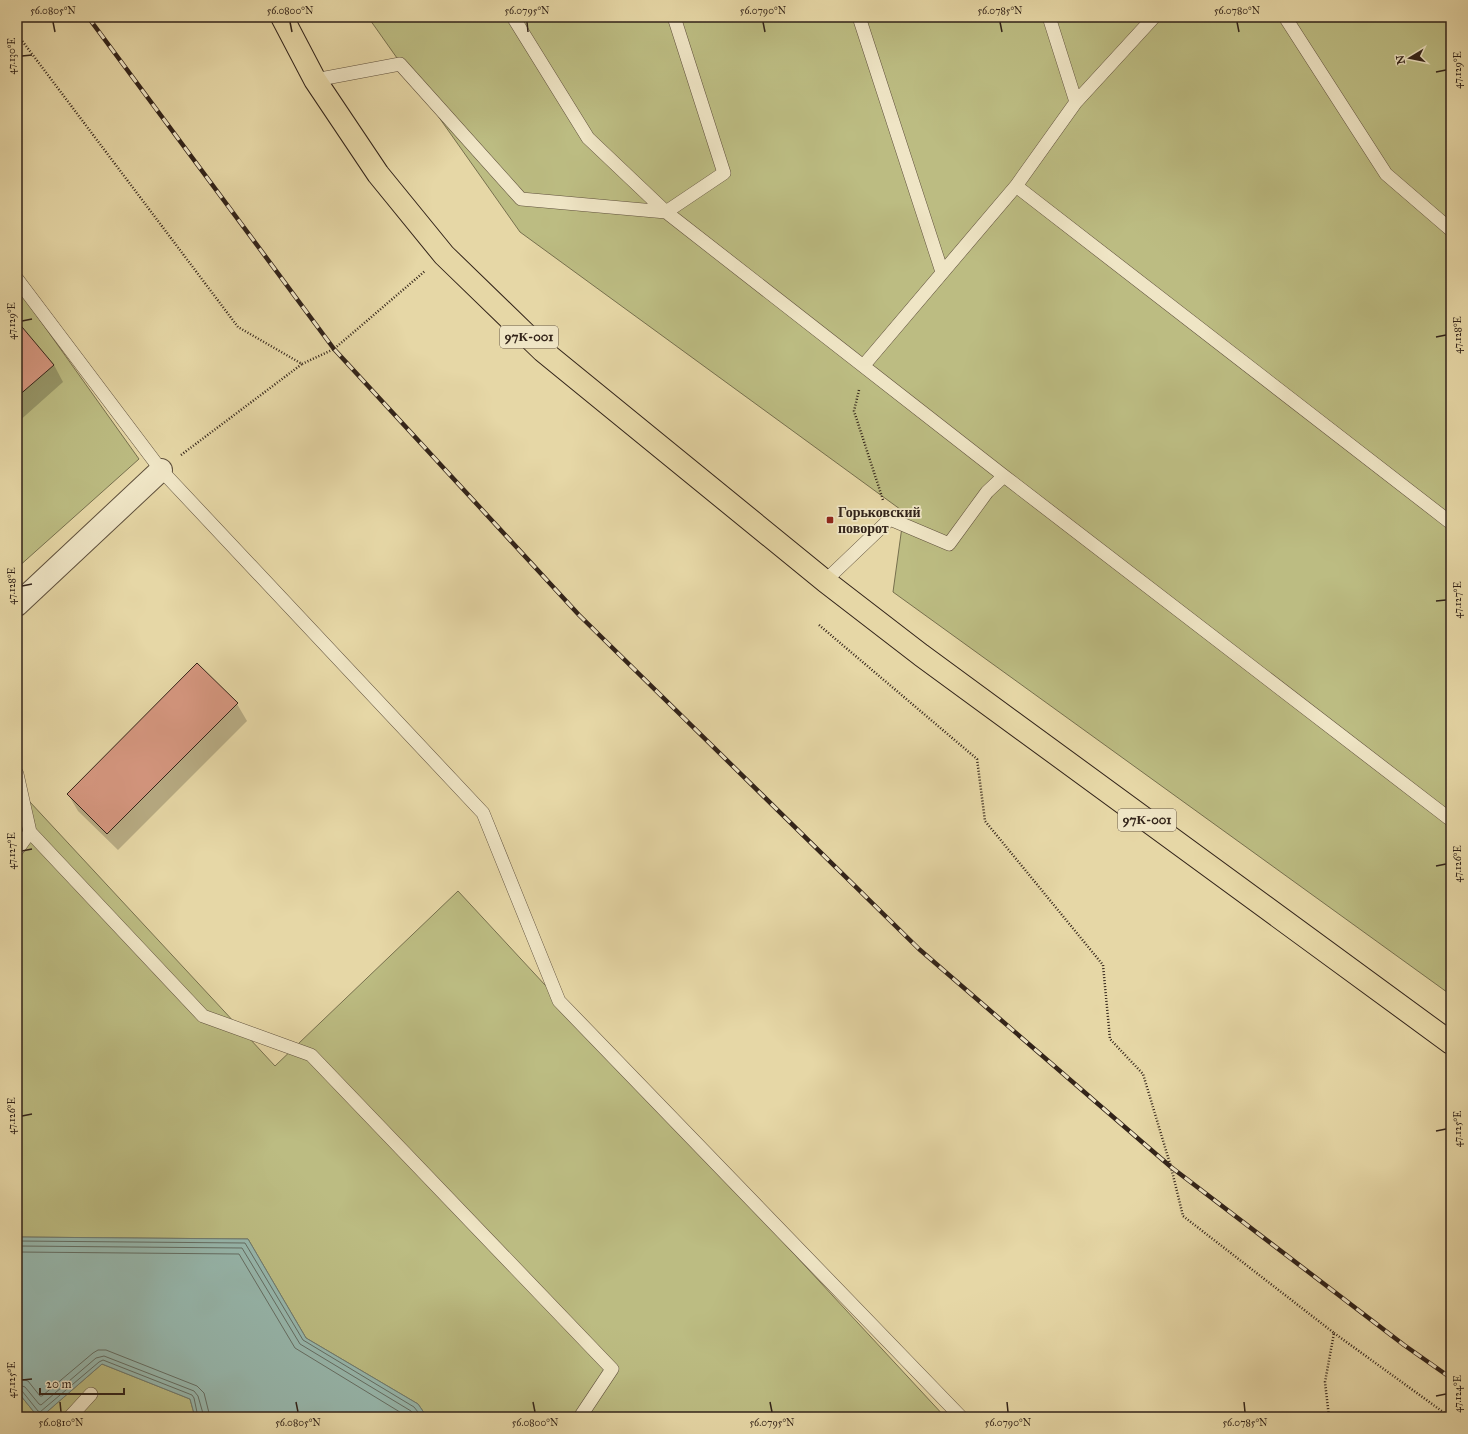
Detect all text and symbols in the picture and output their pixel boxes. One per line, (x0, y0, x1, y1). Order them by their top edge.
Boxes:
text: 56.0805°N (30, 5, 76, 17)
text: 56.0800°N (267, 5, 314, 17)
text: 56.0795°N (504, 5, 550, 17)
text: 56.0790°N (740, 5, 787, 17)
text: 56.0785°N (977, 5, 1023, 17)
text: 56.0780°N (1214, 5, 1261, 17)
text: 47.130°E (6, 38, 18, 74)
north arrow (1390, 38, 1430, 78)
text: 47.129°E (1452, 51, 1464, 89)
text: N (1393, 53, 1408, 65)
text: 47.129°E (6, 302, 18, 340)
text: 47.128°E (1452, 316, 1464, 354)
road number: 97К-001 (500, 326, 558, 348)
place label: Горьковский поворот (838, 504, 921, 537)
marker: Горьковский поворот (825, 515, 835, 525)
text: 47.128°E (6, 567, 18, 605)
text: 47.127°E (1452, 581, 1464, 619)
road number: 97К-001 (1118, 809, 1176, 831)
text: 47.127°E (6, 832, 18, 870)
text: 47.126°E (1452, 845, 1464, 883)
text: 47.126°E (6, 1097, 18, 1135)
text: 47.125°E (1452, 1111, 1464, 1147)
text: 47.125°E (6, 1362, 18, 1398)
scale bar (40, 1370, 124, 1396)
text: 47.124°E (1452, 1375, 1464, 1413)
text: 20 m (46, 1377, 72, 1391)
text: 56.0810°N (39, 1417, 84, 1429)
text: 56.0805°N (275, 1417, 321, 1429)
text: 56.0800°N (512, 1417, 559, 1429)
text: 56.0795°N (749, 1417, 795, 1429)
text: 56.0790°N (985, 1417, 1032, 1429)
text: 56.0785°N (1222, 1417, 1268, 1429)

